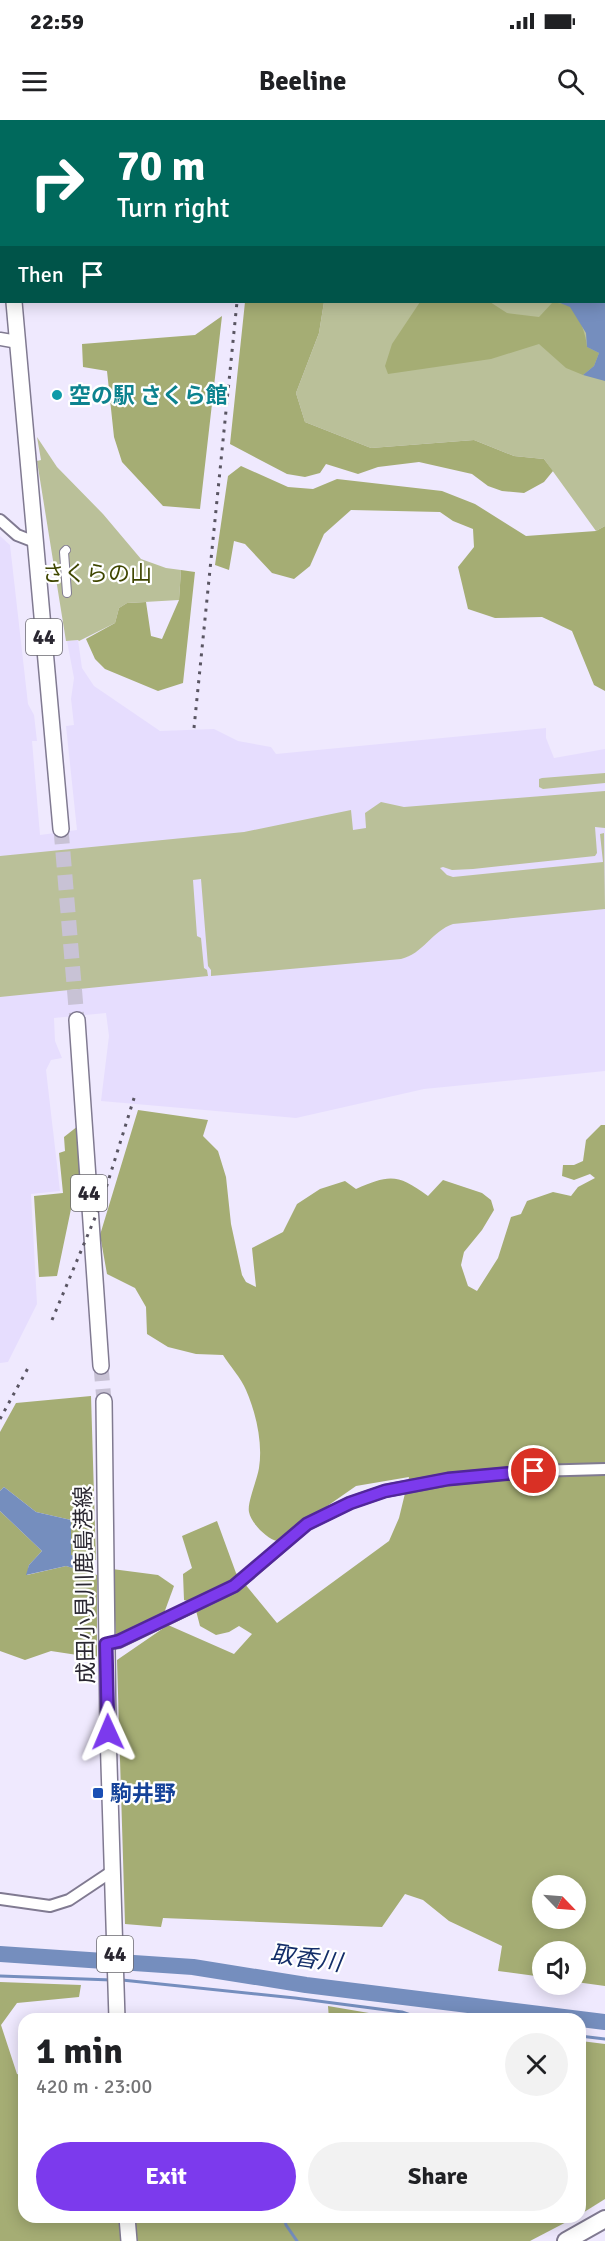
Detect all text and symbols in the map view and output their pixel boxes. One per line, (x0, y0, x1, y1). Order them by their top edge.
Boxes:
text: 22:59 (30, 8, 84, 35)
icon: menu (18, 65, 51, 98)
text: Beeline (259, 65, 346, 98)
icon: search (554, 65, 587, 98)
text: 70 m (117, 141, 206, 192)
icon: right (18, 144, 96, 222)
text: Turn right (117, 192, 230, 225)
icon: arrive (76, 258, 109, 291)
text: Then (18, 261, 64, 288)
place label: 空の駅 さくら館 (69, 382, 228, 409)
marker: 空の駅 さくら館 (50, 388, 64, 402)
park label: さくらの山 (42, 560, 152, 587)
road number: 44 (26, 619, 62, 655)
road number: 44 (71, 1175, 107, 1211)
pin (508, 1445, 559, 1496)
icon: arrive (517, 1454, 550, 1487)
street label: 成田小見川鹿島港線 (69, 1486, 100, 1684)
position arrow (76, 1700, 140, 1764)
place label: 駒井野 (110, 1780, 176, 1807)
marker: 駒井野 (91, 1786, 105, 1800)
north arrow (532, 1875, 586, 1929)
map controls (532, 1875, 586, 1995)
road number: 44 (97, 1936, 133, 1972)
water label: 取香川 (268, 1938, 347, 1978)
button: sound (532, 1941, 586, 1995)
text: 1 min (36, 2029, 123, 2074)
button: close (505, 2033, 568, 2096)
text: 420 m · 23:00 (36, 2074, 152, 2099)
button: Exit (36, 2142, 296, 2211)
button: Share (308, 2142, 568, 2211)

